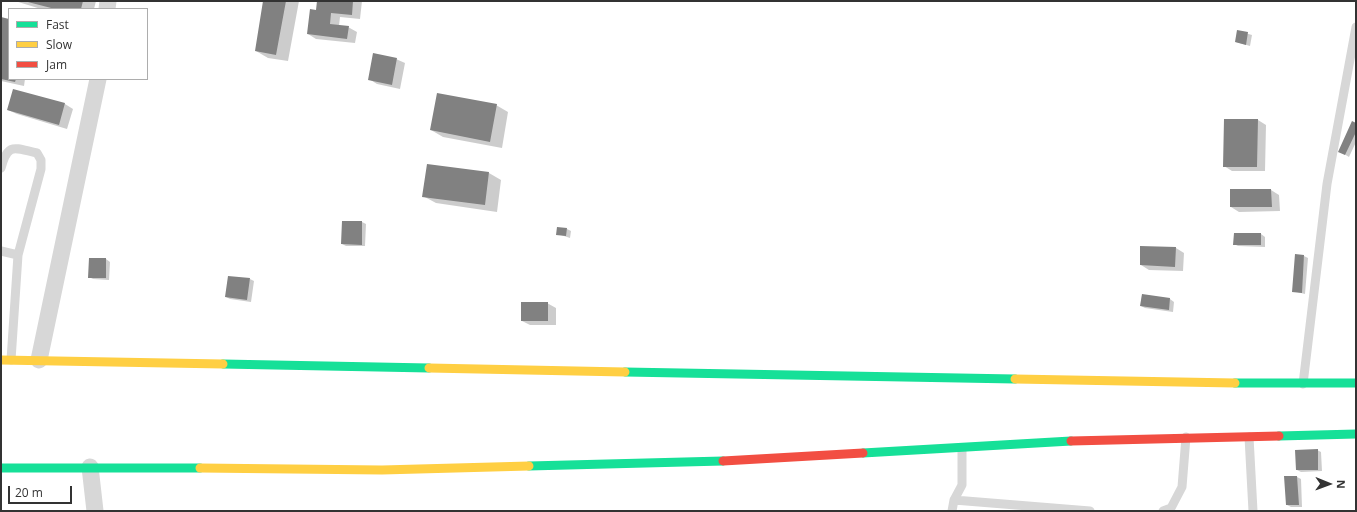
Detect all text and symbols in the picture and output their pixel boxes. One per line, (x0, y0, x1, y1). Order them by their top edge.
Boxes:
legend (8, 8, 148, 80)
text: Fast (46, 16, 69, 33)
text: Slow (46, 36, 72, 53)
text: Jam (46, 56, 67, 73)
north arrow (1309, 464, 1349, 504)
scale bar (10, 478, 74, 504)
text: N (1334, 480, 1349, 489)
text: 20 m (15, 484, 43, 501)

